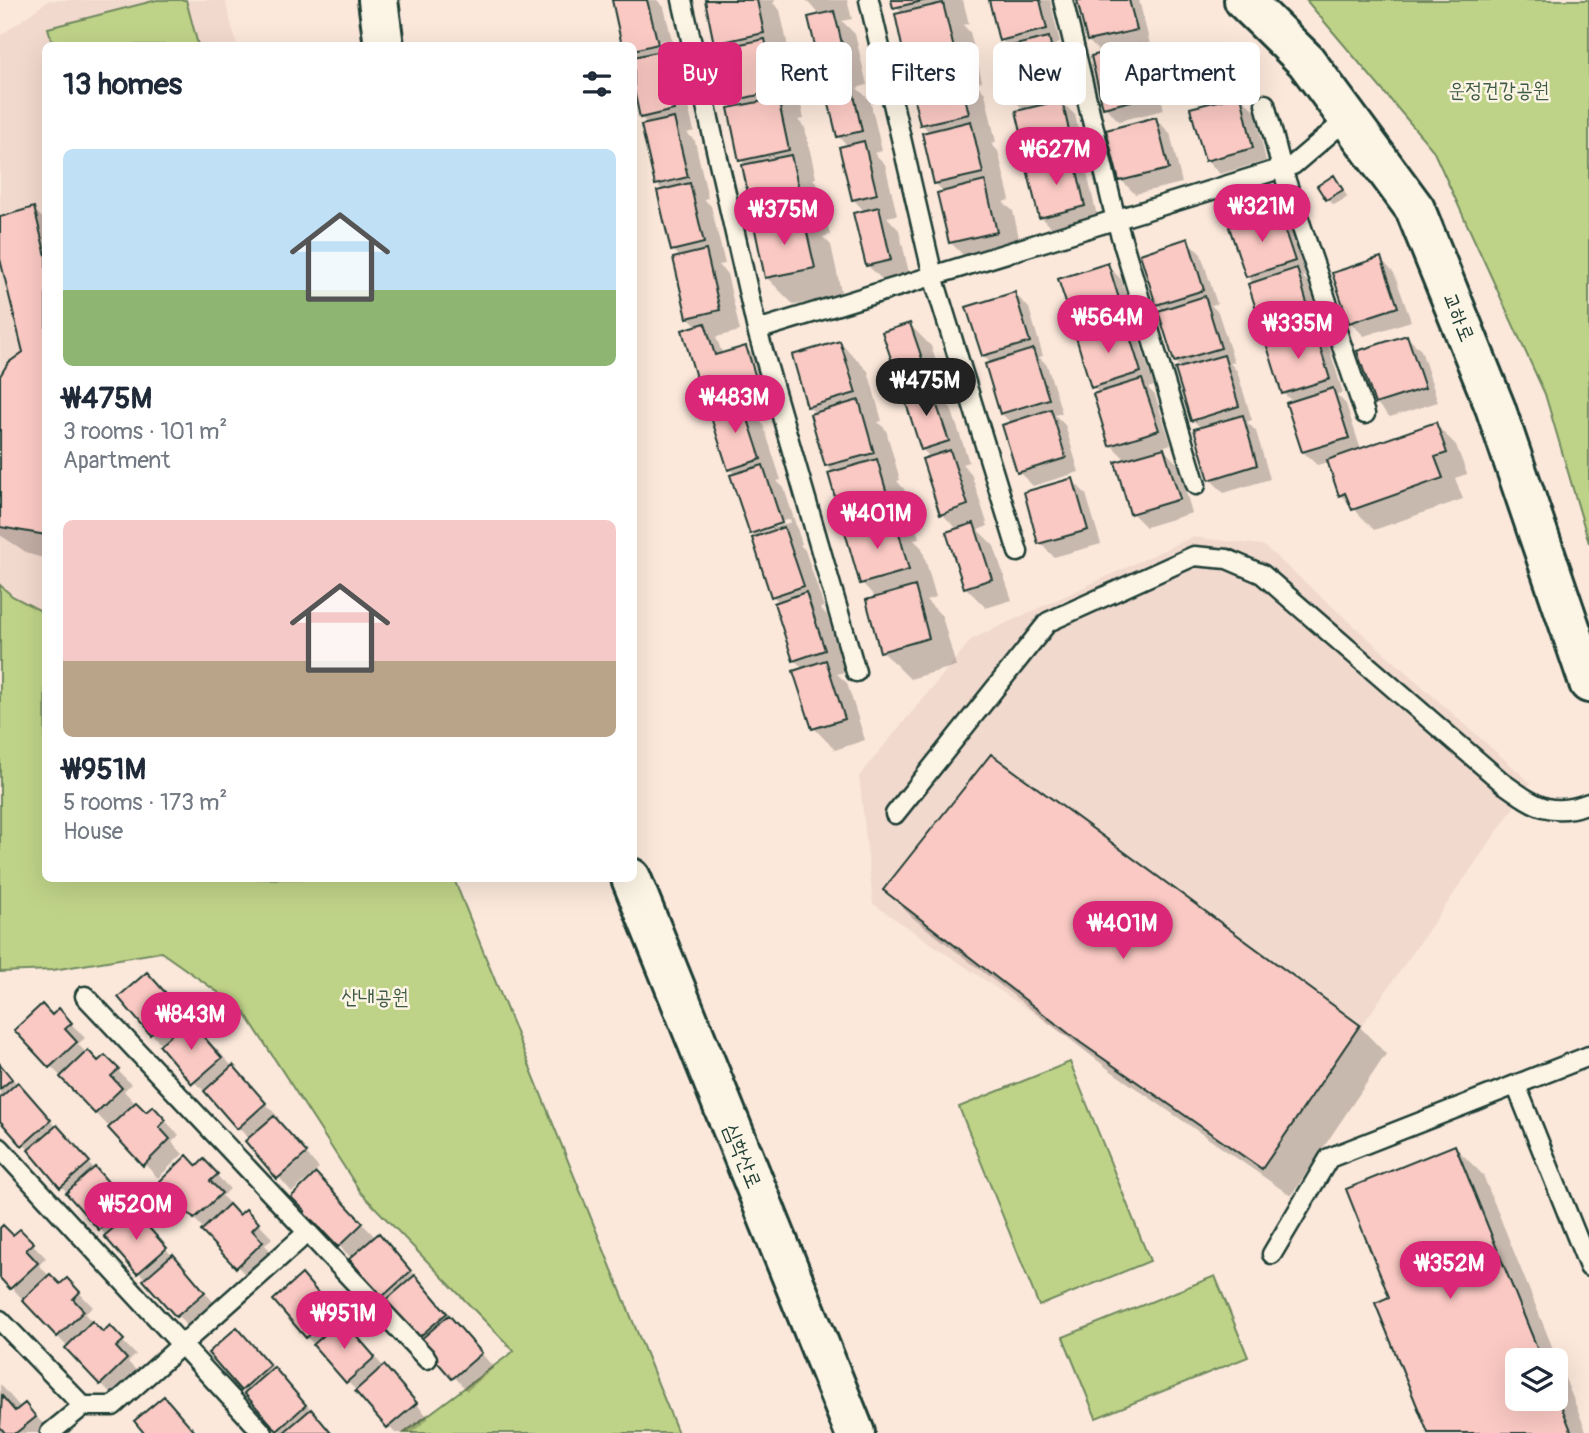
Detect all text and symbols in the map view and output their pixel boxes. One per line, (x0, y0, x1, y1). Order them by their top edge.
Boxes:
chip: Buy (658, 42, 742, 105)
chip: Rent (756, 42, 852, 105)
chip: Filters (866, 42, 979, 105)
chip: New (993, 42, 1086, 105)
chip: Apartment (1100, 42, 1260, 105)
icon: filters (578, 65, 616, 103)
text: 13 homes (63, 66, 182, 103)
park label: 운정건강공원 (1448, 77, 1550, 104)
pin: ₩627M (1007, 128, 1105, 187)
text: ₩627M (1022, 135, 1090, 164)
pin: ₩321M (1213, 184, 1311, 244)
pin: ₩375M (735, 188, 833, 247)
text: ₩321M (1229, 192, 1295, 221)
icon: home (277, 194, 403, 320)
text: ₩375M (750, 195, 818, 224)
street label: 교하로 (1437, 289, 1481, 346)
pin: ₩564M (1059, 296, 1157, 355)
pin: ₩335M (1249, 302, 1347, 361)
text: ₩564M (1073, 303, 1143, 332)
text: ₩335M (1264, 309, 1332, 338)
pin: ₩475M (877, 358, 975, 418)
text: ₩475M (892, 366, 960, 395)
pin: ₩483M (686, 376, 784, 435)
text: ₩475M (63, 380, 152, 417)
text: ₩483M (701, 383, 769, 412)
text: 3 rooms · 101 m² (63, 417, 227, 446)
text: Apartment (63, 446, 170, 475)
pin: ₩401M (828, 491, 926, 551)
text: ₩401M (843, 499, 911, 528)
icon: home (277, 565, 403, 691)
text: ₩951M (63, 751, 146, 788)
text: 5 rooms · 173 m² (63, 788, 227, 817)
text: House (63, 817, 123, 846)
pin: ₩401M (1074, 902, 1172, 961)
text: ₩401M (1089, 909, 1157, 938)
park label: 산내공원 (341, 984, 409, 1011)
pin: ₩843M (142, 992, 240, 1052)
text: ₩843M (157, 1000, 225, 1029)
street label: 심학산로 (717, 1120, 768, 1193)
pin: ₩520M (87, 1182, 185, 1242)
text: ₩520M (100, 1190, 172, 1219)
pin: ₩352M (1401, 1242, 1499, 1301)
text: ₩352M (1416, 1249, 1484, 1278)
pin: ₩951M (295, 1292, 393, 1351)
text: ₩951M (312, 1299, 376, 1328)
map controls (1505, 1348, 1568, 1411)
button: layers (1505, 1348, 1568, 1411)

